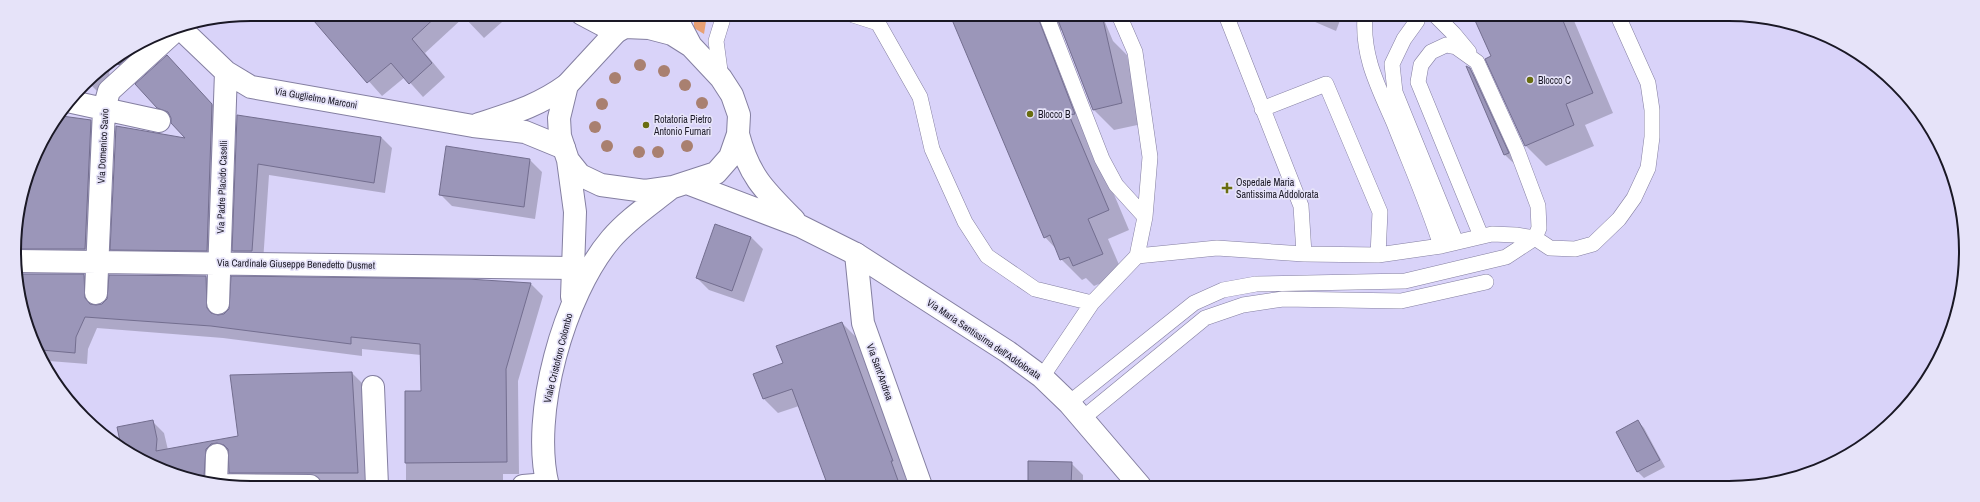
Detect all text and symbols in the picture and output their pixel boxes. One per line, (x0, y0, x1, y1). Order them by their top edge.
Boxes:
place label: Blocco C (1538, 74, 1571, 87)
marker: Blocco C (1525, 75, 1535, 85)
street label: Via Guglielmo Marconi (274, 84, 358, 112)
street label: Via Domenico Savio (95, 108, 111, 184)
place label: Blocco B (1038, 108, 1071, 121)
marker: Blocco B (1025, 109, 1035, 119)
place label: Rotatoria Pietro Antonio Furnari (653, 113, 712, 138)
marker: Rotatoria Pietro Antonio Furnari (641, 120, 651, 130)
street label: Via Padre Placido Caselli (214, 140, 230, 234)
place label: Ospedale Maria Santissima Addolorata (1236, 176, 1319, 201)
marker: Ospedale Maria Santissima Addolorata (1221, 182, 1233, 194)
street label: Via Cardinale Giuseppe Benedetto Dusmet (217, 256, 376, 272)
street label: Via Maria Santissima dell'Addolorata (924, 296, 1044, 382)
street label: Viale Cristoforo Colombo (541, 311, 576, 404)
street label: Via Sant'Andrea (864, 342, 896, 403)

